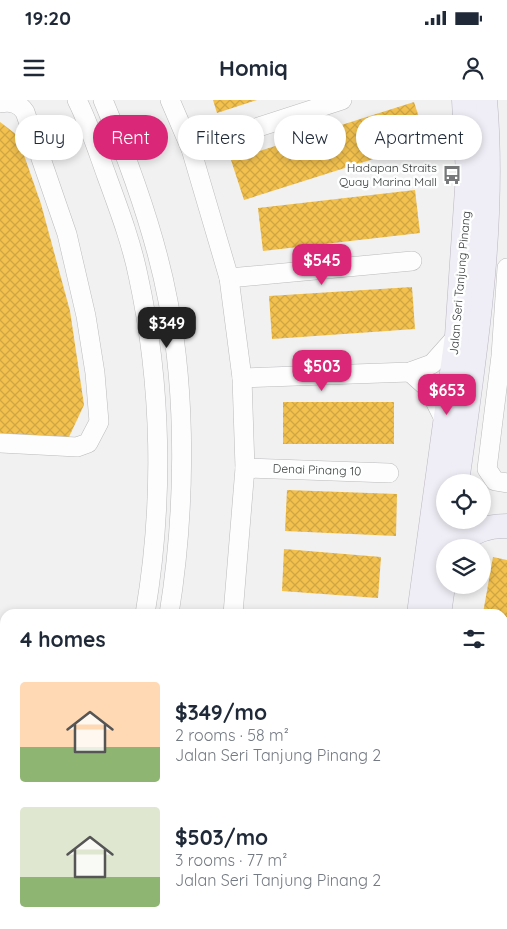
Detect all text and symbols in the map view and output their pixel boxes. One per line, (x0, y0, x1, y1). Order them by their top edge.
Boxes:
text: 19:20 (25, 6, 71, 30)
icon: menu (20, 54, 48, 82)
text: Homiq (219, 54, 288, 82)
icon: person (459, 54, 487, 82)
chip: Buy (15, 115, 83, 160)
chip: Rent (93, 115, 168, 160)
chip: Filters (178, 115, 264, 160)
chip: New (274, 115, 346, 160)
chip: Apartment (356, 115, 482, 160)
place label: Hadapan Straits Quay Marina Mall (339, 160, 437, 189)
bus stop icon: Hadapan Straits Quay Marina Mall (441, 164, 463, 186)
street label: Jalan Seri Tanjung Pinang (446, 210, 473, 356)
pin: $545 (292, 244, 352, 286)
text: $545 (303, 250, 341, 270)
pin: $349 (137, 306, 197, 349)
text: $349 (149, 313, 185, 333)
pin: $503 (292, 350, 352, 392)
text: $503 (303, 356, 341, 376)
pin: $653 (417, 374, 477, 416)
text: $653 (429, 380, 465, 400)
street label: Denai Pinang 10 (272, 460, 362, 479)
map controls (436, 474, 491, 594)
button: locate (436, 474, 491, 529)
button: layers (436, 539, 491, 594)
icon: filters (460, 625, 488, 653)
text: 4 homes (20, 626, 106, 652)
text: $349/mo (175, 699, 267, 725)
icon: home (60, 702, 120, 762)
text: 2 rooms · 58 m² (175, 725, 289, 745)
text: Jalan Seri Tanjung Pinang 2 (175, 745, 381, 765)
text: $503/mo (175, 824, 268, 850)
icon: home (60, 827, 120, 887)
text: 3 rooms · 77 m² (175, 850, 287, 870)
text: Jalan Seri Tanjung Pinang 2 (175, 870, 381, 890)

